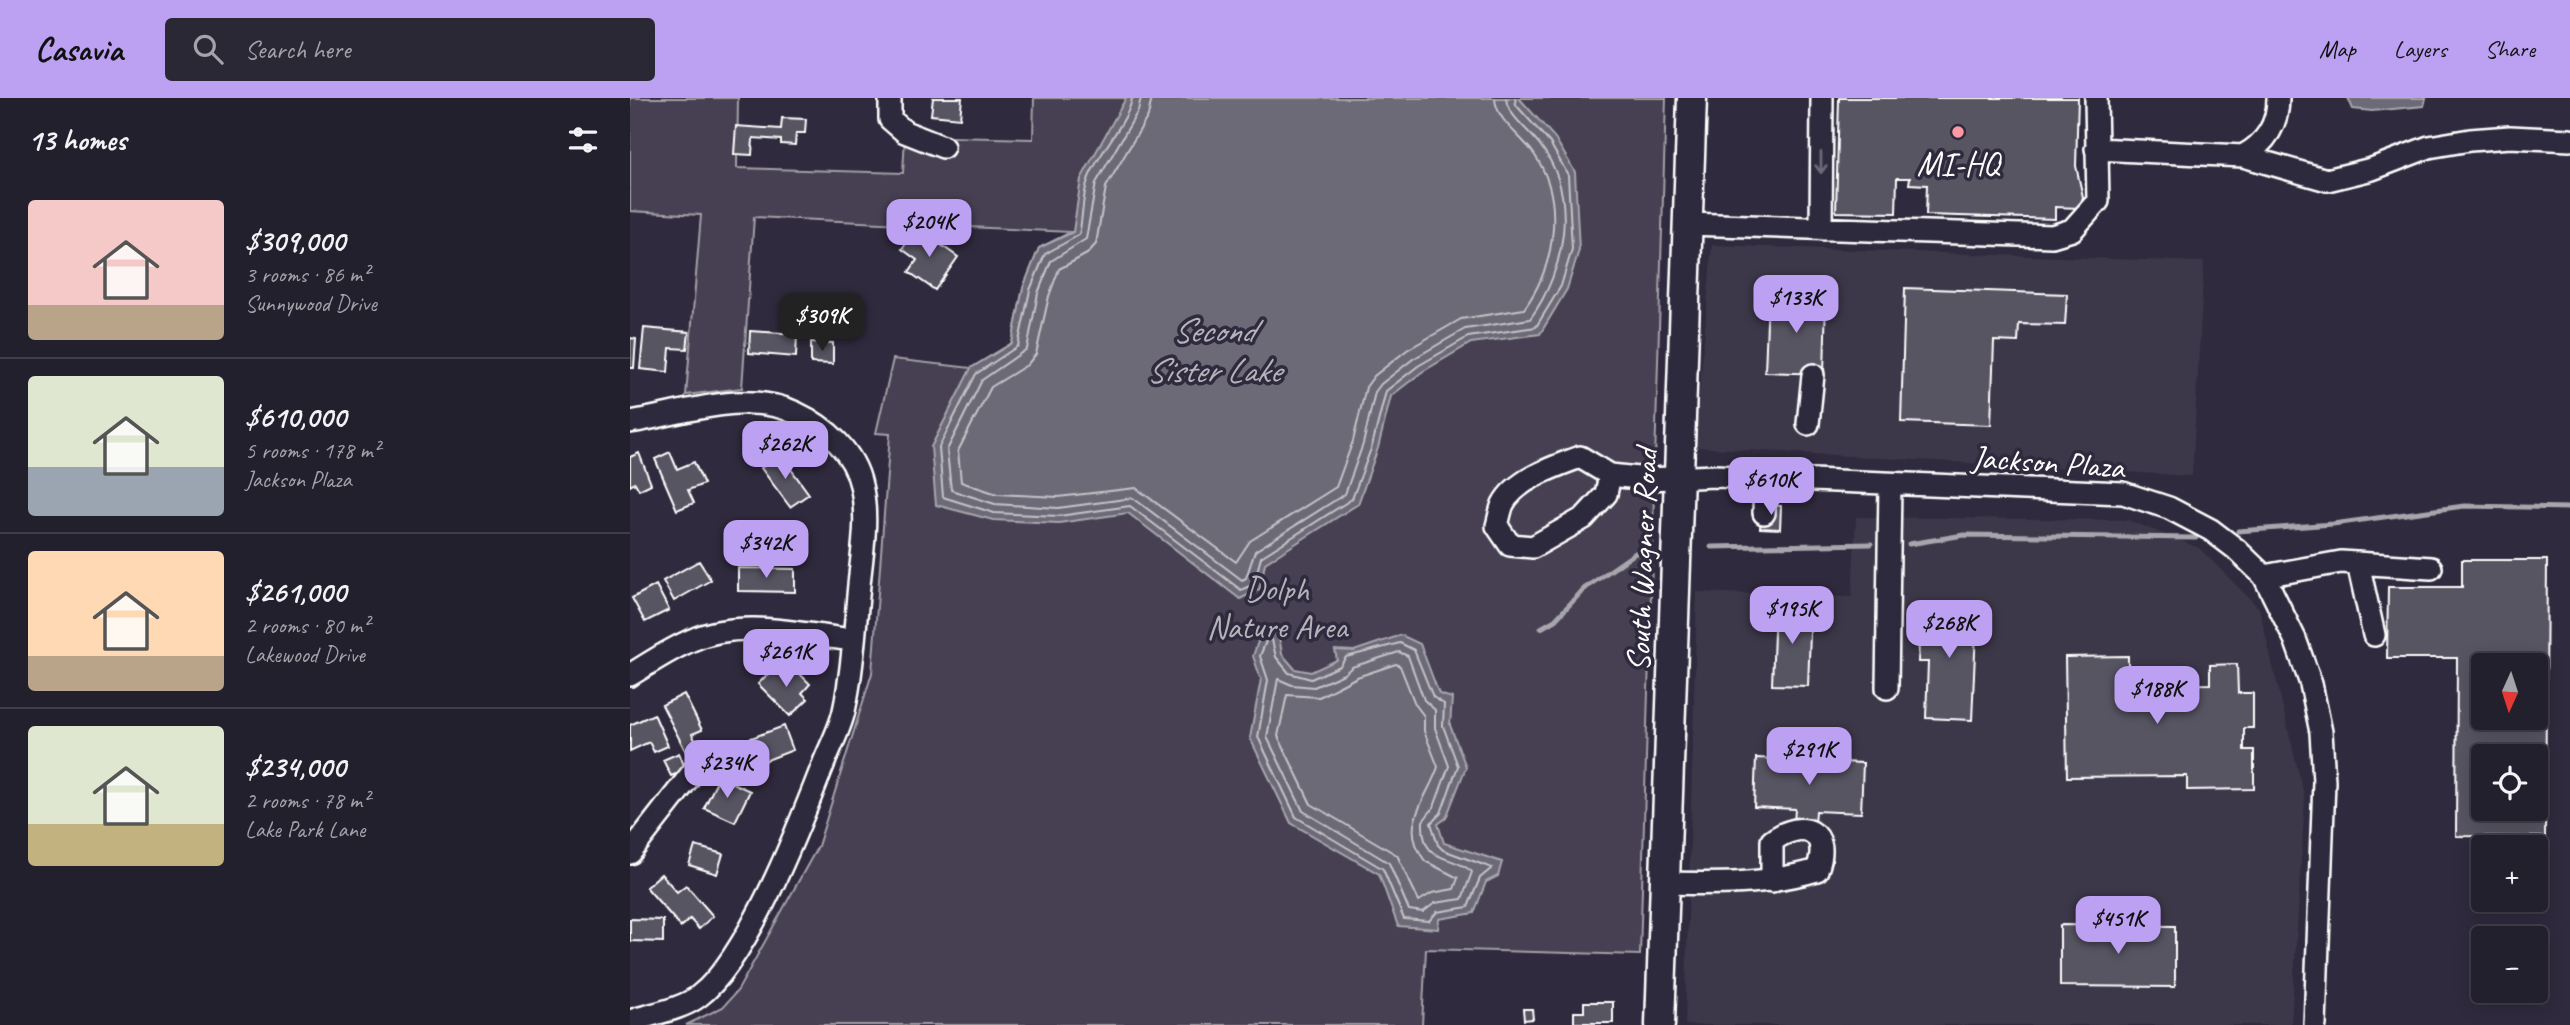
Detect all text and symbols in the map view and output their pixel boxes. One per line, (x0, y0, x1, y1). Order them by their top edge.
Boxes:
search box (165, 18, 655, 81)
text: Casavia (35, 28, 123, 70)
icon: search (189, 30, 227, 68)
text: Search here (245, 33, 351, 66)
text: Map (2319, 34, 2356, 64)
text: Layers (2394, 34, 2447, 64)
text: Share (2485, 34, 2535, 64)
text: 13 homes (28, 121, 126, 159)
icon: filters (564, 121, 602, 159)
marker: MI-HQ (1950, 124, 1966, 140)
place label: MI-HQ (1917, 143, 2002, 185)
one-way arrow (1814, 152, 1828, 175)
pin: $204K (880, 200, 978, 259)
text: $204K (902, 207, 956, 236)
text: $309,000 (245, 222, 345, 260)
icon: home (84, 228, 168, 312)
text: 3 rooms · 86 m² (245, 260, 369, 289)
pin: $133K (1747, 275, 1845, 335)
text: $133K (1769, 283, 1823, 312)
text: Sunnywood Drive (245, 289, 377, 318)
pin: $309K (773, 294, 871, 353)
text: $309K (796, 301, 848, 330)
water label: Second Sister Lake (1146, 308, 1286, 393)
text: $610,000 (245, 398, 346, 436)
icon: home (84, 404, 168, 488)
pin: $262K (736, 422, 834, 481)
text: $262K (758, 429, 812, 458)
text: 5 rooms · 178 m² (245, 436, 380, 465)
street label: Jackson Plaza (1968, 436, 2128, 488)
street label: South Wagner Road (1617, 443, 1667, 672)
pin: $610K (1722, 458, 1820, 517)
text: Jackson Plaza (245, 465, 352, 494)
text: $610K (1744, 465, 1798, 494)
pin: $342K (717, 520, 815, 580)
text: $342K (739, 528, 793, 557)
park label: Dolph Nature Area (1207, 568, 1349, 648)
text: $261,000 (245, 573, 346, 611)
icon: home (84, 579, 168, 663)
pin: $195K (1743, 587, 1841, 646)
text: $195K (1766, 594, 1818, 623)
pin: $268K (1900, 601, 1998, 660)
text: $268K (1922, 608, 1976, 637)
text: 2 rooms · 80 m² (245, 611, 369, 640)
pin: $261K (737, 630, 835, 689)
text: $261K (759, 637, 813, 666)
text: Lakewood Drive (245, 640, 365, 669)
north arrow (2471, 653, 2548, 730)
map controls (2471, 653, 2548, 1003)
pin: $188K (2108, 666, 2206, 726)
text: $188K (2130, 674, 2184, 703)
pin: $291K (1760, 728, 1858, 787)
text: $291K (1783, 735, 1835, 764)
pin: $234K (678, 740, 776, 800)
button: locate (2471, 744, 2548, 821)
text: $234,000 (245, 748, 345, 786)
text: $234K (700, 748, 754, 777)
icon: home (84, 754, 168, 838)
text: 2 rooms · 78 m² (245, 786, 369, 815)
text: Lake Park Lane (245, 815, 365, 844)
button: + (2471, 835, 2548, 912)
pin: $451K (2069, 896, 2167, 956)
text: $451K (2092, 904, 2144, 933)
button: − (2471, 926, 2548, 1003)

